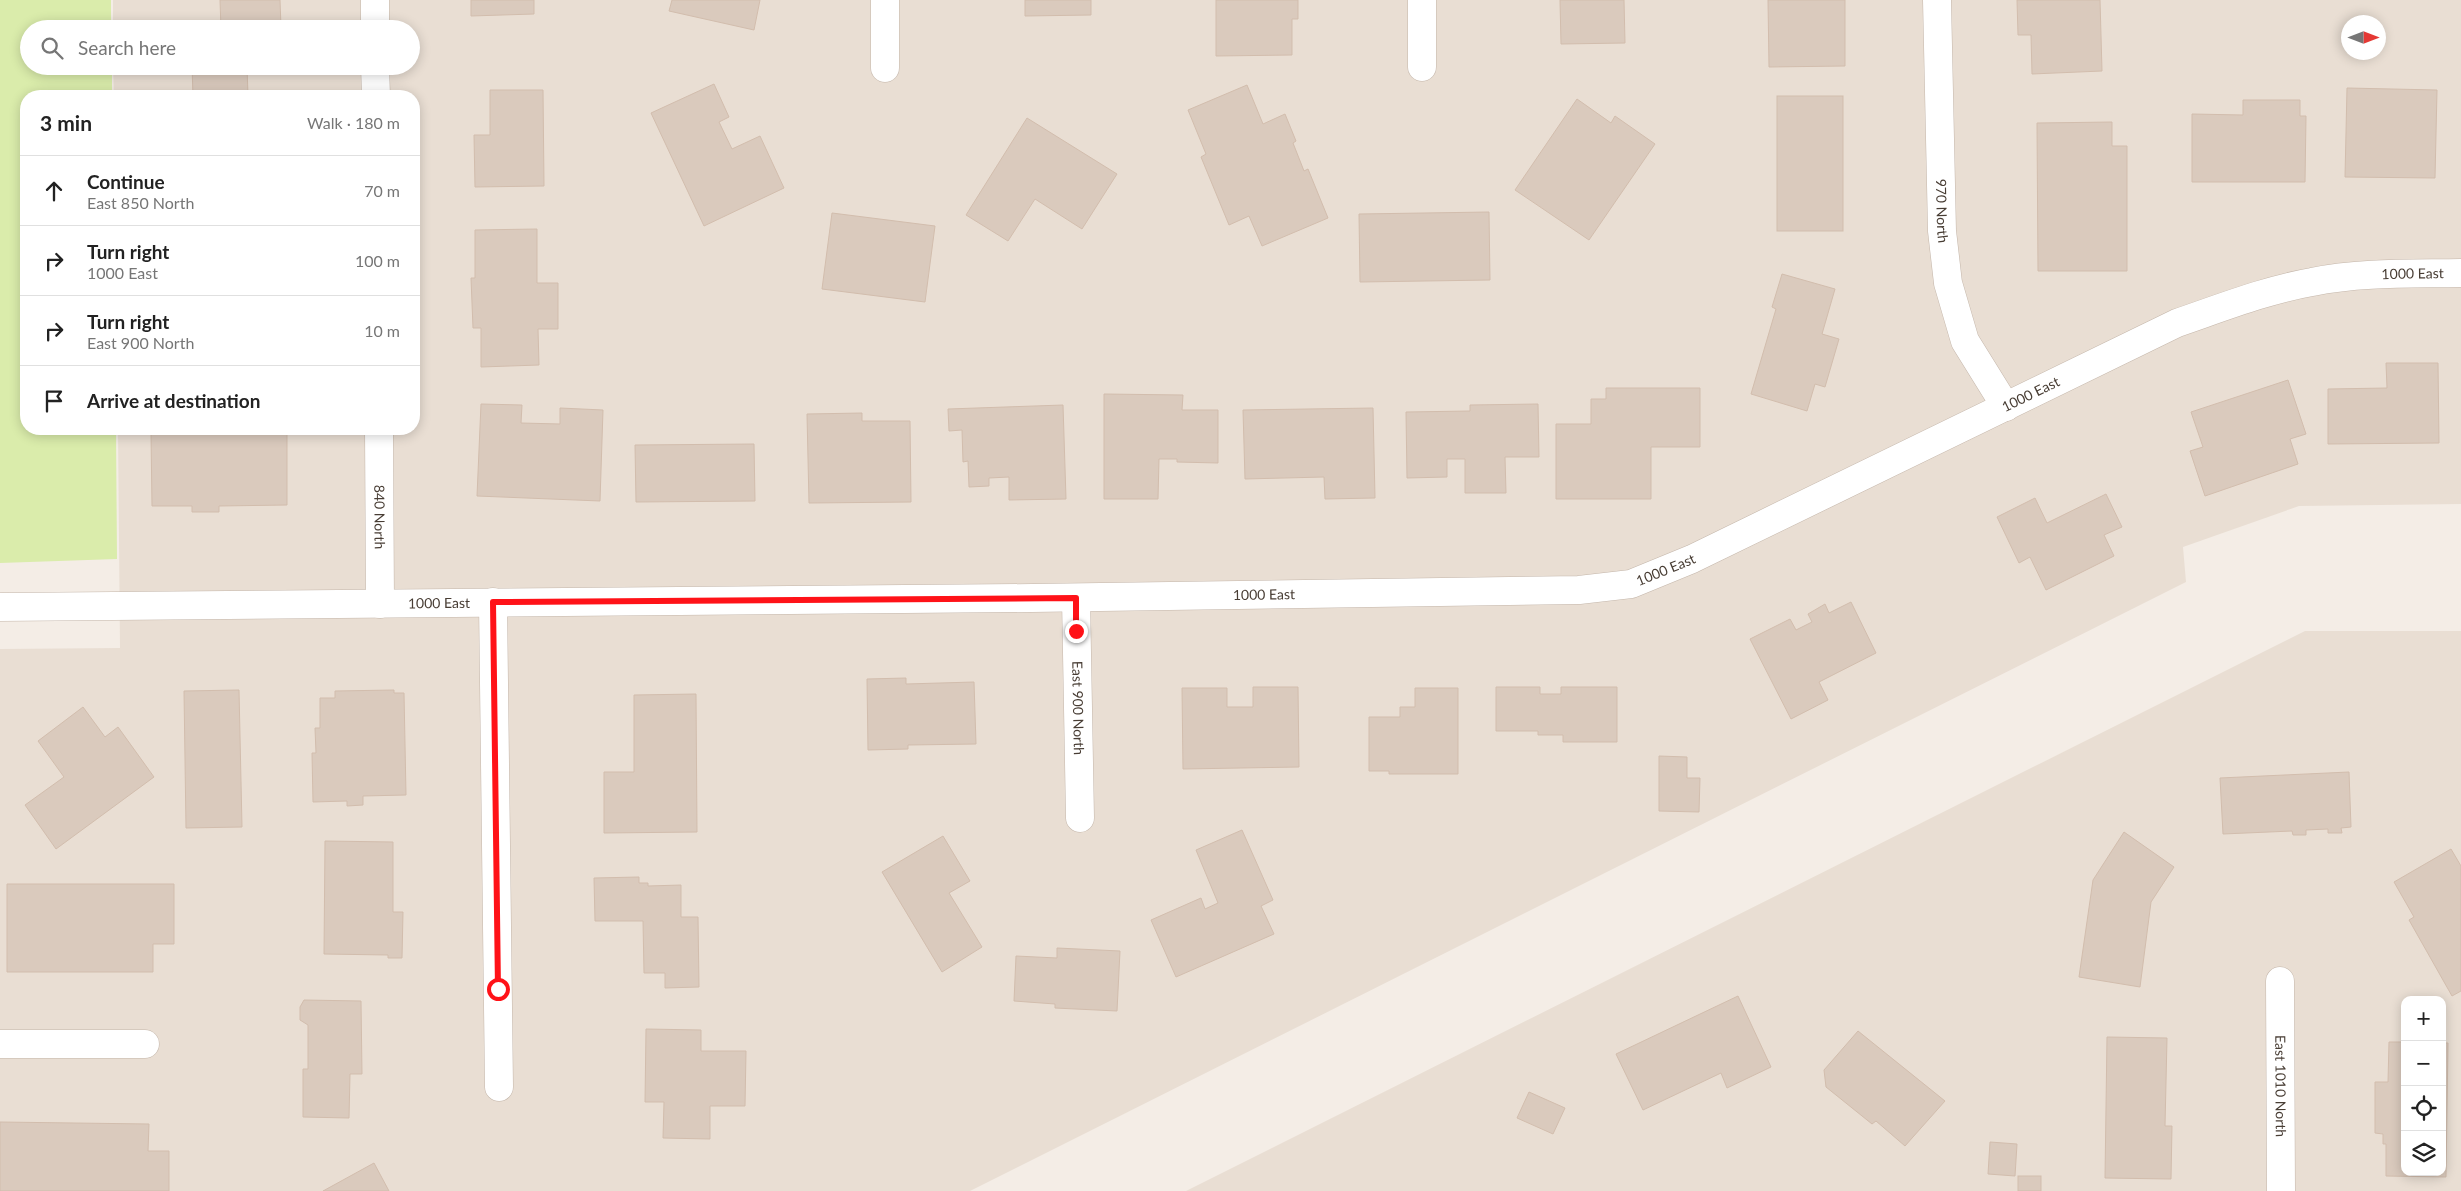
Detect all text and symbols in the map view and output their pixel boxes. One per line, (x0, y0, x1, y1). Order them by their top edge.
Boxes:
north arrow (2341, 15, 2386, 60)
search box (20, 20, 420, 75)
icon: search (38, 34, 66, 62)
text: Search here (78, 36, 176, 59)
text: 3 min (40, 110, 92, 135)
text: Walk · 180 m (307, 113, 400, 132)
text: Continue (87, 170, 165, 193)
icon: ahead (40, 177, 68, 205)
street label: 970 North (1933, 179, 1952, 244)
text: 70 m (364, 181, 400, 200)
text: East 850 North (87, 193, 194, 212)
text: Turn right (87, 240, 169, 263)
icon: right (40, 247, 68, 275)
text: 100 m (355, 251, 400, 270)
text: 1000 East (87, 263, 158, 282)
street label: 1000 East (2381, 264, 2444, 282)
text: Turn right (87, 310, 169, 333)
icon: right (40, 317, 68, 345)
text: 10 m (364, 321, 400, 340)
text: East 900 North (87, 333, 194, 352)
street label: 1000 East (1999, 373, 2062, 415)
icon: arrive (40, 387, 68, 415)
text: Arrive at destination (87, 389, 260, 412)
street label: 840 North (371, 485, 389, 549)
street label: 1000 East (1634, 550, 1698, 589)
street label: 1000 East (1233, 585, 1295, 603)
street label: 1000 East (408, 594, 470, 611)
route end (1065, 620, 1088, 643)
street label: East 900 North (1069, 661, 1088, 755)
route start (487, 978, 510, 1001)
map controls (2401, 996, 2446, 1176)
button: + (2401, 996, 2446, 1041)
street label: East 1010 North (2272, 1035, 2290, 1137)
button: − (2401, 1041, 2446, 1086)
button: locate (2401, 1086, 2446, 1131)
button: layers (2401, 1131, 2446, 1176)

